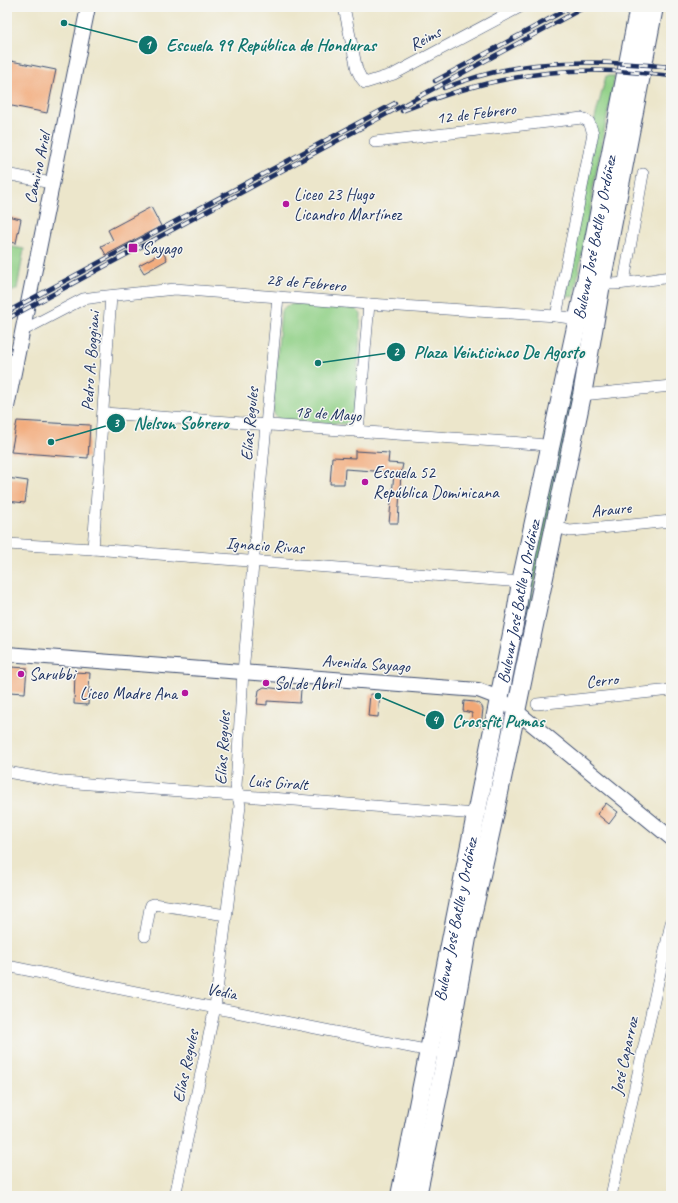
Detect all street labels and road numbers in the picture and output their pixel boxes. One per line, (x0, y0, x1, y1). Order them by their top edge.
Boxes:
street label: Reims (406, 21, 446, 55)
street label: 12 de Febrero (435, 98, 518, 129)
street label: Camino Ariel (20, 128, 56, 206)
street label: Bulevar José Batlle y Ordóñez (568, 152, 621, 321)
street label: 28 de Febrero (265, 269, 348, 297)
street label: Pedro A. Boggiani (77, 309, 105, 412)
street label: Elías Regules (236, 384, 263, 462)
street label: 18 de Mayo (294, 401, 363, 426)
street label: Araure (590, 497, 633, 522)
street label: Bulevar José Batlle y Ordóñez (492, 516, 545, 685)
street label: Ignacio Rivas (225, 532, 306, 559)
street label: Avenida Sayago (321, 650, 412, 677)
street label: Cerro (585, 668, 621, 693)
street label: Elías Regules (210, 709, 235, 785)
street label: Luis Giralt (247, 770, 311, 795)
street label: Bulevar José Batlle y Ordóñez (429, 834, 482, 1003)
street label: Vedia (205, 978, 241, 1005)
street label: José Caparroz (606, 1014, 643, 1098)
street label: Elías Regules (168, 1026, 204, 1104)

